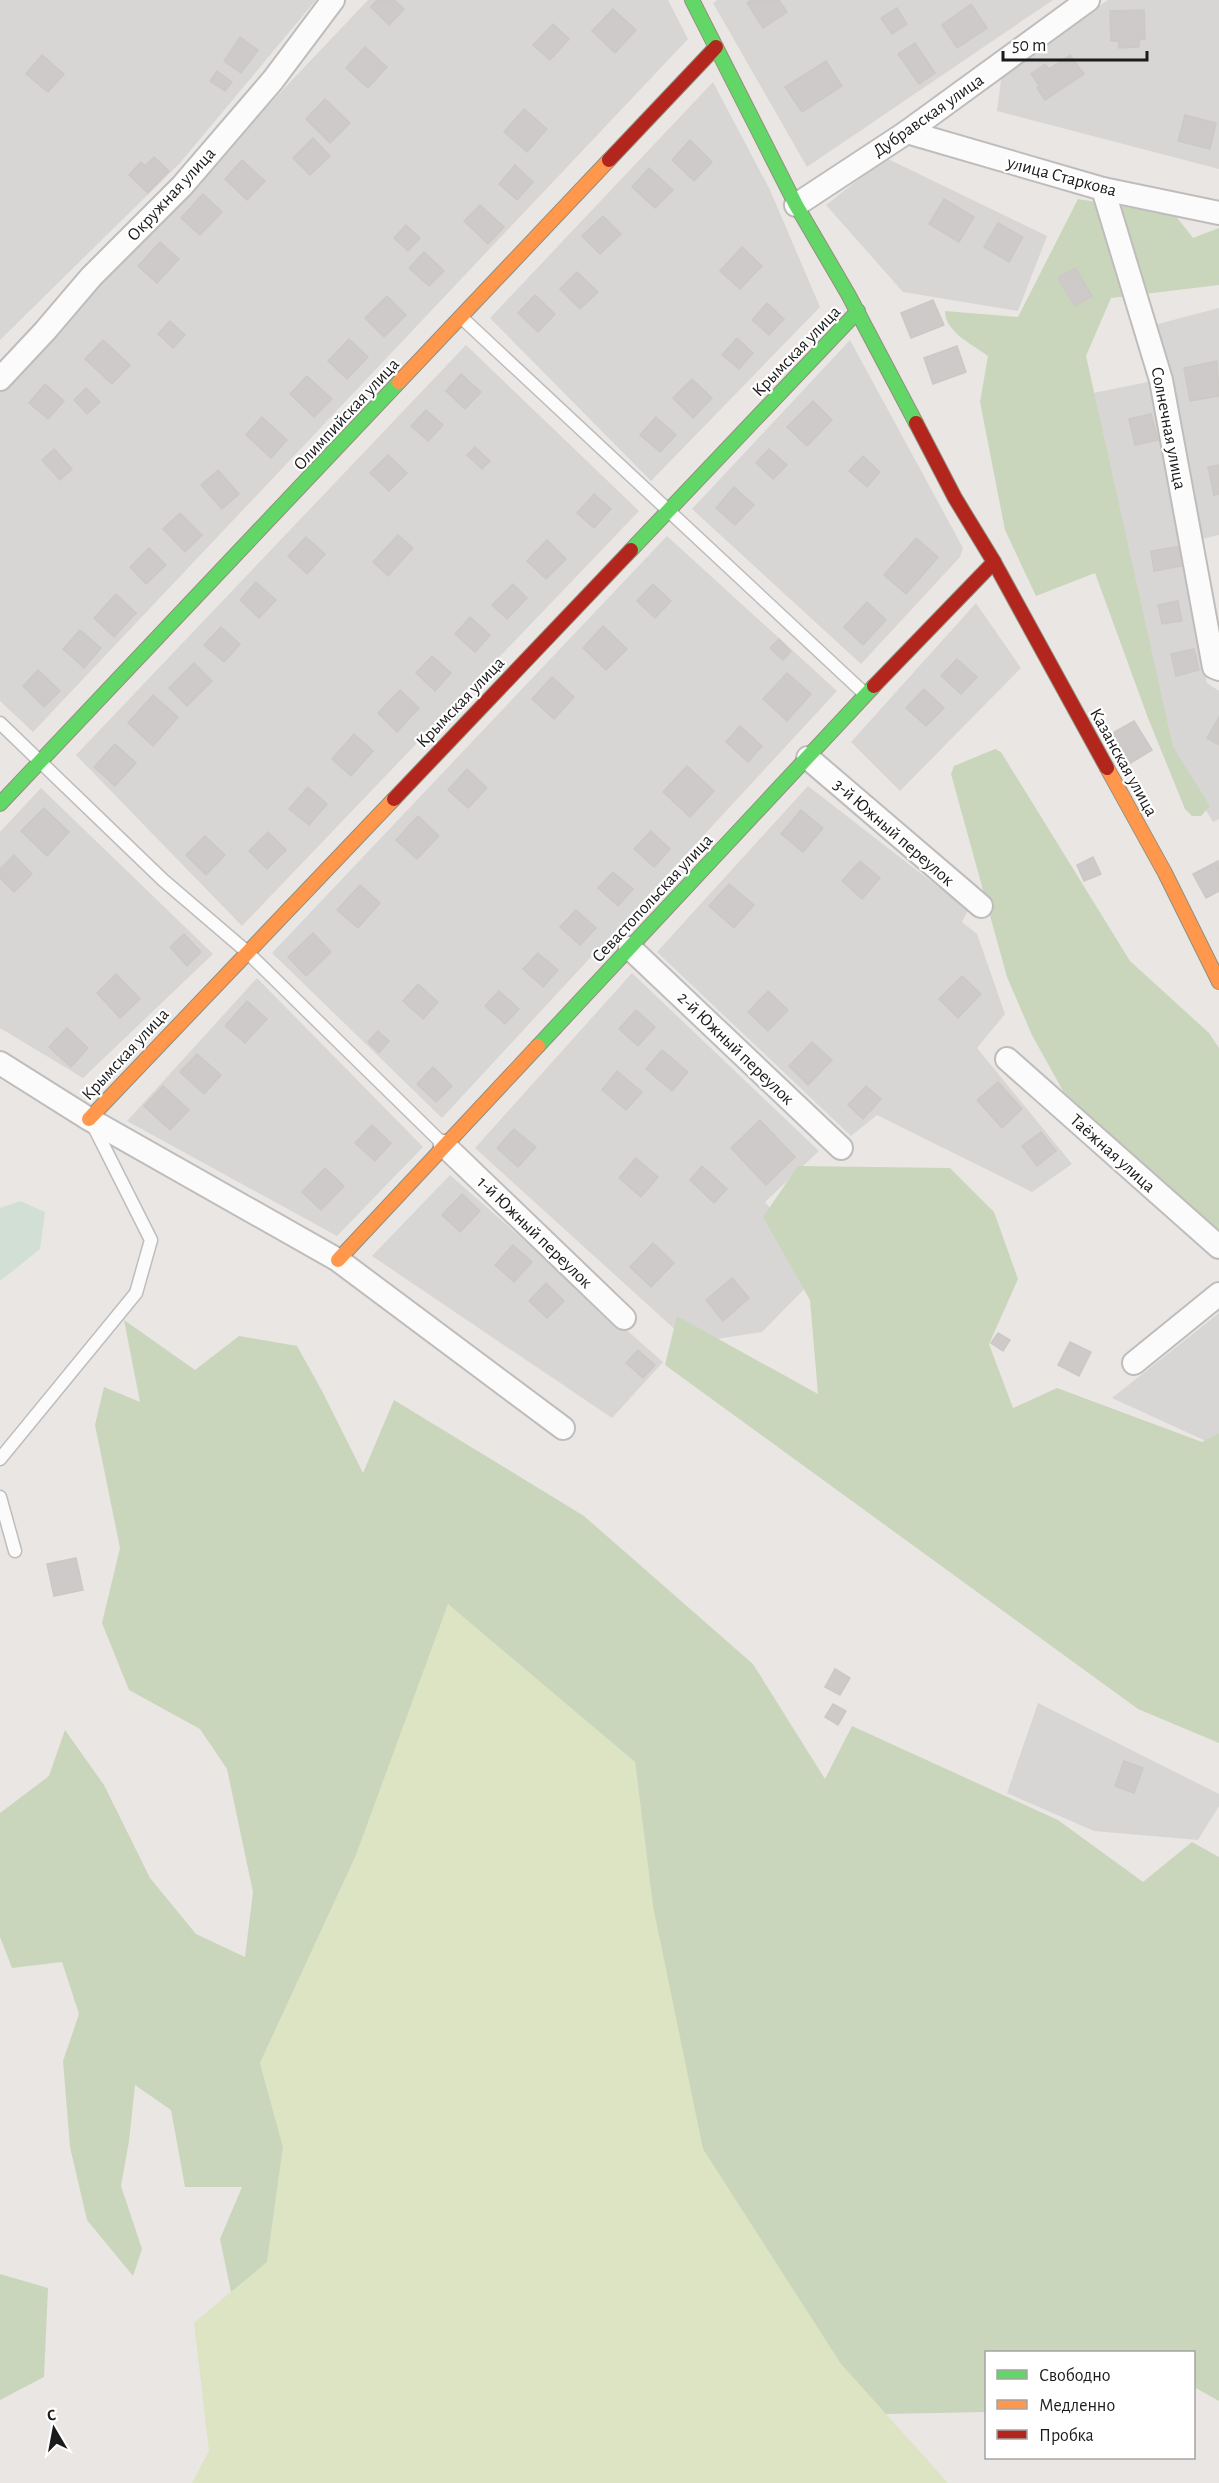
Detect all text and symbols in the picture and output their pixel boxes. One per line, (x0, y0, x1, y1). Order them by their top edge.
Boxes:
scale bar (1003, 24, 1147, 62)
text: 50 m (1012, 37, 1046, 55)
street label: Дубравская улица (869, 70, 987, 161)
street label: Окружная улица (124, 144, 219, 245)
street label: улица Старкова (1004, 153, 1118, 200)
street label: Крымская улица (749, 303, 844, 401)
street label: Олимпийская улица (290, 355, 403, 474)
street label: Солнечная улица (1147, 365, 1189, 491)
street label: Крымская улица (413, 654, 508, 752)
street label: Казанская улица (1086, 705, 1160, 820)
street label: 3-й Южный переулок (830, 776, 958, 890)
street label: Севастопольская улица (589, 831, 717, 966)
street label: 2-й Южный переулок (674, 989, 798, 1109)
street label: Крымская улица (79, 1005, 173, 1104)
street label: Таёжная улица (1066, 1111, 1158, 1196)
street label: 1-й Южный переулок (473, 1173, 596, 1293)
legend (985, 2351, 1195, 2459)
text: Свободно (1039, 2366, 1111, 2385)
text: Медленно (1039, 2397, 1115, 2415)
north arrow (24, 2399, 84, 2459)
text: С (46, 2407, 57, 2424)
text: Пробка (1039, 2426, 1094, 2445)

